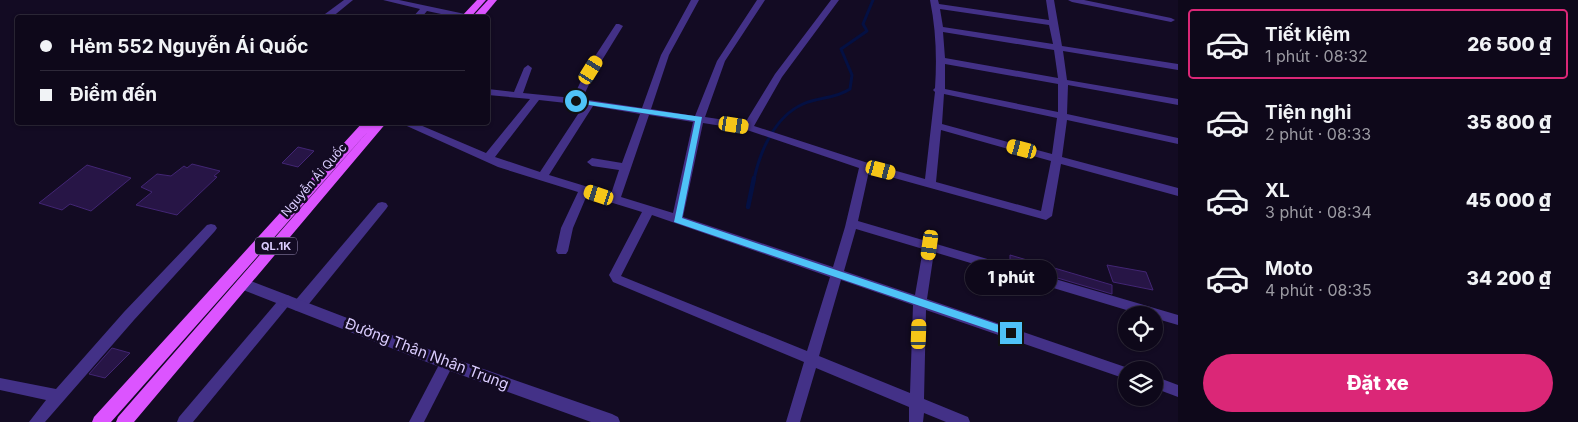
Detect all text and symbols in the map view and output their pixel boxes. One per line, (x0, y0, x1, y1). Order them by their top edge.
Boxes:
icon: car (1205, 22, 1250, 67)
text: Tiết kiệm (1265, 23, 1350, 46)
text: 26 500 ₫ (1467, 33, 1551, 56)
text: Hẻm 552 Nguyễn Ái Quốc (70, 35, 308, 58)
text: 1 phút · 08:32 (1265, 46, 1368, 66)
car (576, 53, 605, 87)
text: Điểm đến (70, 83, 157, 106)
route start (565, 90, 587, 112)
icon: car (1205, 100, 1250, 145)
text: Tiện nghi (1265, 101, 1351, 124)
text: 35 800 ₫ (1467, 111, 1551, 134)
car (718, 115, 749, 135)
text: 2 phút · 08:33 (1265, 124, 1371, 144)
car (1005, 138, 1038, 160)
street label: Nguyễn Ái Quốc (278, 140, 350, 219)
car (864, 159, 897, 181)
icon: car (1205, 178, 1250, 223)
text: XL (1265, 179, 1290, 202)
car (582, 183, 615, 207)
text: 45 000 ₫ (1466, 189, 1551, 212)
text: 3 phút · 08:34 (1265, 202, 1372, 222)
car (920, 229, 939, 261)
road number: QL.1K (255, 238, 297, 255)
icon: car (1205, 256, 1250, 301)
text: Moto (1265, 257, 1313, 280)
callout: 1 phút (965, 260, 1057, 296)
text: 1 phút (987, 267, 1035, 287)
text: 34 200 ₫ (1467, 267, 1551, 290)
text: 4 phút · 08:35 (1265, 280, 1372, 300)
map controls (1118, 306, 1163, 406)
button: locate (1118, 306, 1163, 351)
street label: Đường Thân Nhân Trung (343, 313, 512, 394)
car (910, 319, 927, 349)
route end (1000, 322, 1022, 344)
button: Đặt xe (1203, 354, 1553, 412)
button: layers (1118, 361, 1163, 406)

